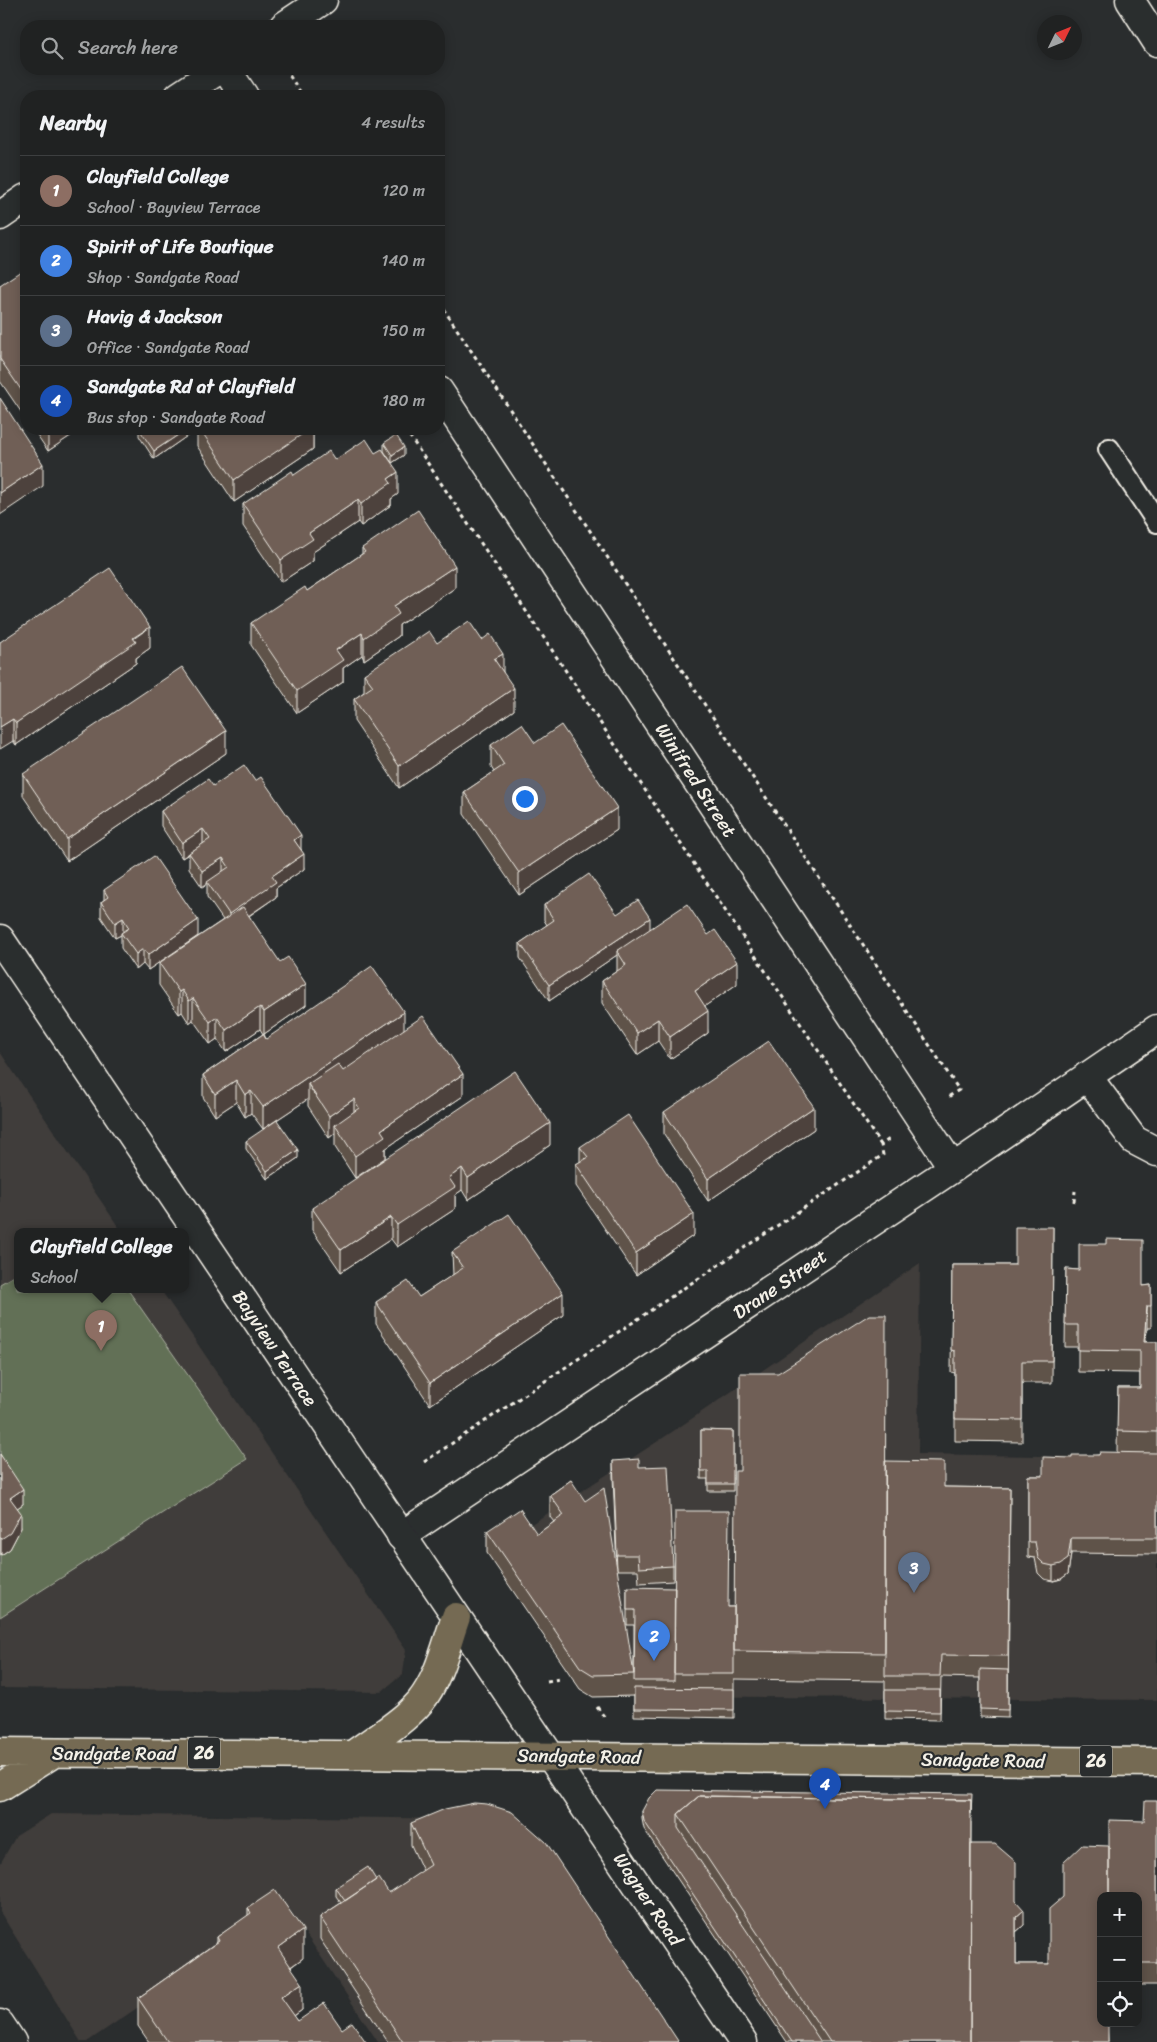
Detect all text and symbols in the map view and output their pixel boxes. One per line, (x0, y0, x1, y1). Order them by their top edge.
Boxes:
north arrow (1037, 15, 1082, 60)
search box (20, 20, 445, 75)
text: Search here (78, 31, 178, 64)
icon: search (38, 34, 66, 62)
text: Nearby (40, 104, 106, 142)
text: 4 results (361, 108, 425, 137)
text: Clayfield College (87, 160, 229, 193)
text: 1 (53, 176, 59, 205)
text: 120 m (382, 176, 425, 205)
text: School · Bayview Terrace (87, 193, 261, 222)
text: Spirit of Life Boutique (87, 230, 273, 263)
text: 2 (51, 246, 61, 275)
text: 140 m (382, 246, 425, 275)
text: Shop · Sandgate Road (87, 263, 239, 292)
text: Havig & Jackson (87, 300, 222, 333)
text: 3 (52, 316, 60, 345)
text: 150 m (382, 316, 425, 345)
text: Office · Sandgate Road (87, 333, 249, 362)
text: Sandgate Rd at Clayfield (87, 370, 294, 403)
text: 4 (51, 386, 61, 415)
text: 180 m (382, 386, 425, 415)
text: Bus stop · Sandgate Road (87, 403, 265, 432)
street label: Winifred Street (646, 716, 746, 844)
your location (512, 786, 538, 812)
popup (14, 1228, 189, 1293)
text: Clayfield College (30, 1230, 173, 1263)
street label: Drane Street (726, 1240, 834, 1328)
text: School (30, 1263, 78, 1292)
street label: Bayview Terrace (224, 1283, 326, 1413)
pin: 1 (85, 1310, 117, 1351)
pin: 3 (898, 1552, 930, 1593)
pin: 2 (638, 1620, 670, 1661)
street label: Sandgate Road (52, 1737, 177, 1770)
road number: 26 (188, 1738, 220, 1769)
street label: Sandgate Road (517, 1738, 642, 1774)
street label: Sandgate Road (921, 1742, 1046, 1778)
road number: 26 (1080, 1745, 1112, 1776)
pin: 4 (809, 1768, 841, 1809)
street label: Wagner Road (604, 1845, 693, 1954)
map controls (1097, 1892, 1142, 2027)
button: + (1097, 1892, 1142, 1937)
button: − (1097, 1937, 1142, 1982)
button: locate (1097, 1982, 1142, 2027)

